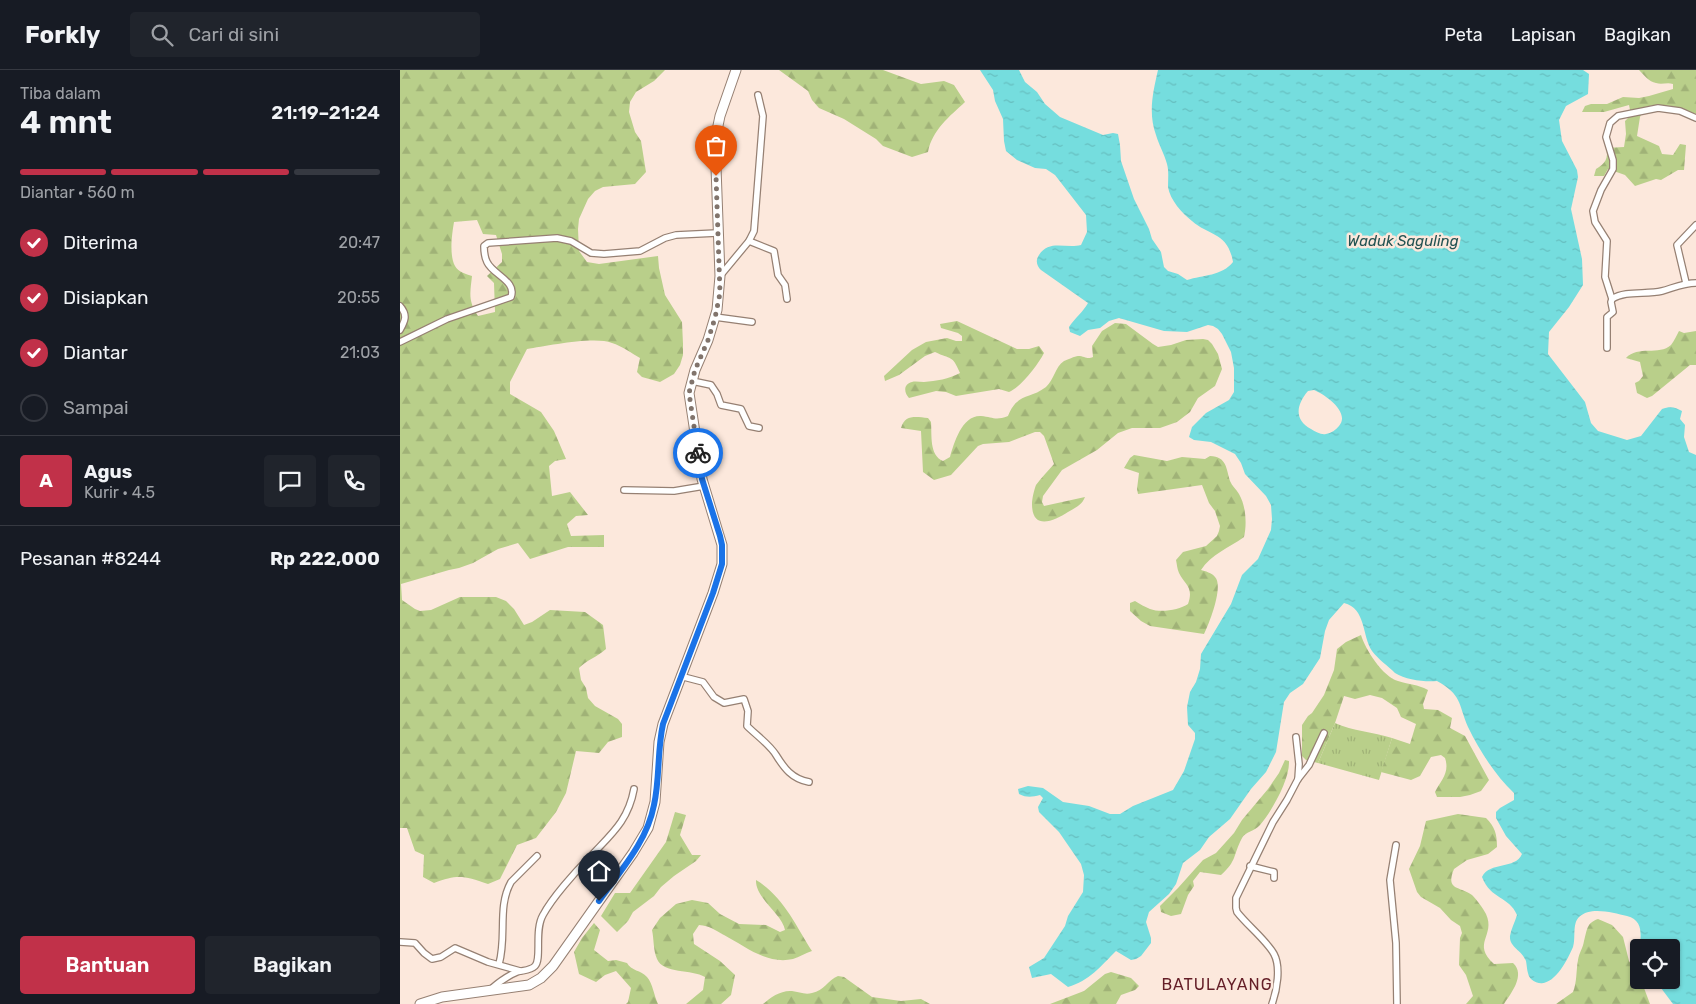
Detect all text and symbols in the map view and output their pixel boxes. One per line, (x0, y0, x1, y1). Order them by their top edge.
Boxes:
search box (130, 12, 480, 57)
text: Forkly (25, 21, 100, 49)
icon: search (148, 21, 176, 49)
text: Cari di sini (188, 23, 279, 46)
text: Peta (1444, 24, 1483, 46)
text: Lapisan (1511, 24, 1576, 46)
text: Bagikan (1604, 24, 1671, 46)
text: Tiba dalam (20, 84, 101, 103)
text: 21:19–21:24 (271, 101, 380, 124)
text: 4 mnt (20, 103, 112, 141)
pin (695, 125, 737, 176)
icon: bag (702, 132, 730, 160)
text: Diantar · 560 m (20, 183, 135, 202)
icon: check (20, 229, 48, 257)
text: Diterima (63, 231, 138, 254)
water label: Waduk Saguling (1347, 232, 1459, 250)
text: 20:47 (338, 233, 380, 252)
icon: check (20, 284, 48, 312)
text: Disiapkan (63, 286, 148, 309)
text: 20:55 (337, 288, 380, 307)
icon: check (20, 339, 48, 367)
text: Diantar (63, 341, 128, 364)
text: 21:03 (340, 343, 380, 362)
text: Sampai (63, 396, 129, 419)
courier (673, 428, 723, 478)
icon: bike (684, 439, 712, 467)
button: chat (264, 455, 316, 507)
button: phone (328, 455, 380, 507)
text: Agus (84, 460, 132, 483)
text: A (39, 469, 53, 492)
text: Kurir · 4.5 (84, 483, 155, 502)
text: Pesanan #8244 (20, 547, 161, 570)
text: Rp 222,000 (270, 547, 380, 570)
pin (578, 850, 620, 901)
icon: home (585, 857, 613, 885)
button: Bantuan (20, 936, 195, 994)
button: Bagikan (205, 936, 380, 994)
map controls (1630, 939, 1680, 989)
button: locate (1630, 939, 1680, 989)
district label: BATULAYANG (1161, 975, 1273, 994)

